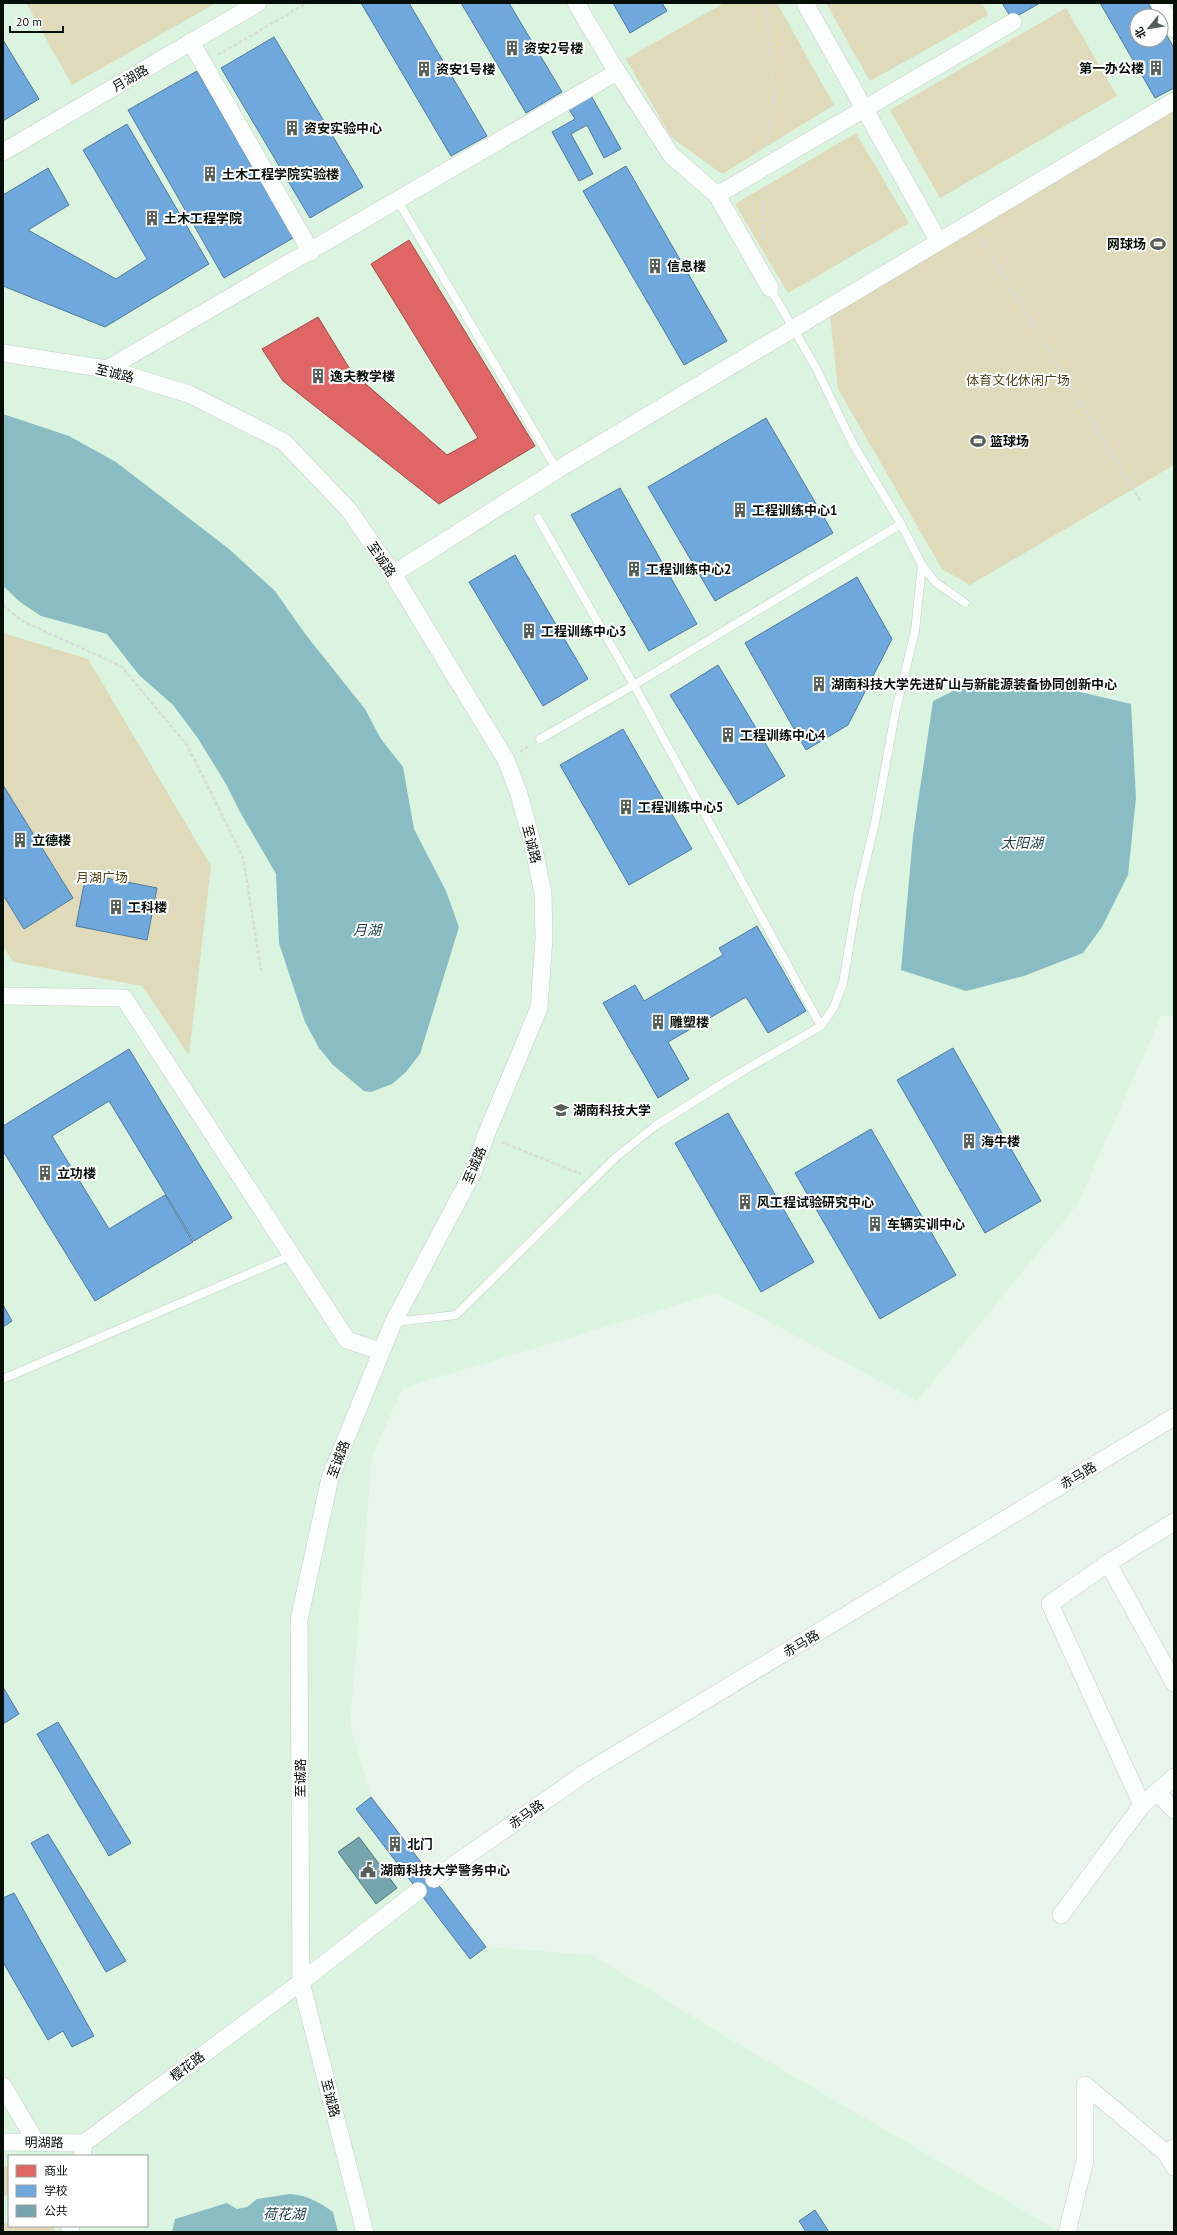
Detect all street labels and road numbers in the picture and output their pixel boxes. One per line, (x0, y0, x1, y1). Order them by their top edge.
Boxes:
street label: 月湖路 (109, 61, 151, 96)
street label: 至诚路 (94, 361, 136, 386)
street label: 至诚路 (364, 538, 400, 580)
street label: 至诚路 (519, 823, 544, 865)
street label: 至诚路 (459, 1144, 490, 1186)
street label: 至诚路 (324, 1438, 353, 1480)
street label: 赤马路 (1057, 1458, 1099, 1493)
street label: 赤马路 (780, 1626, 822, 1661)
street label: 至诚路 (292, 1758, 309, 1798)
street label: 赤马路 (505, 1796, 547, 1833)
street label: 樱花路 (167, 2048, 208, 2085)
street label: 至诚路 (318, 2077, 343, 2119)
street label: 明湖路 (24, 2134, 64, 2151)

